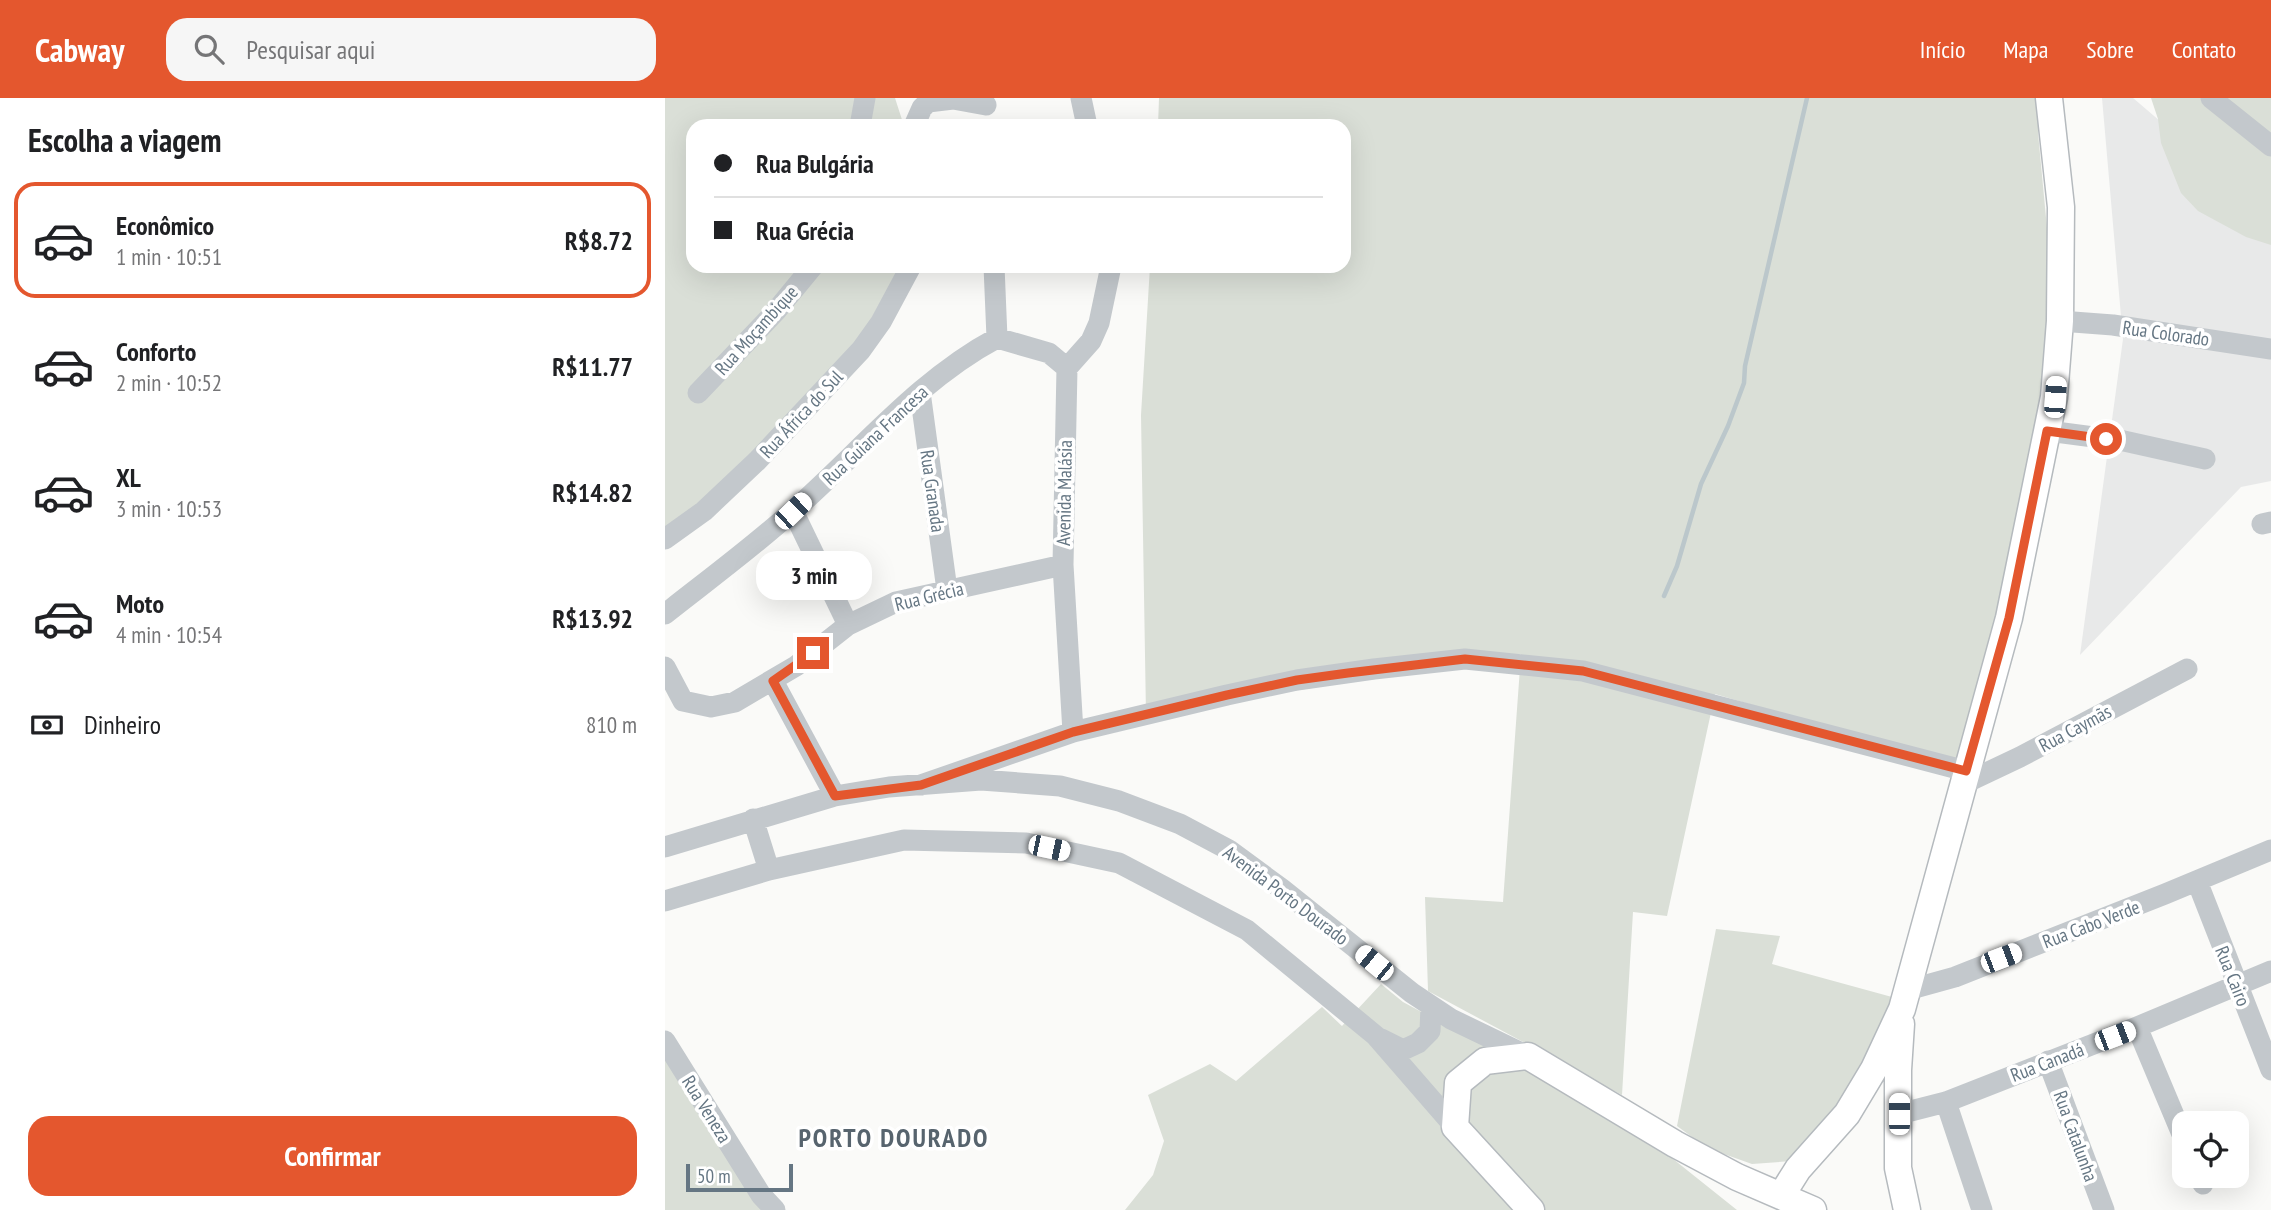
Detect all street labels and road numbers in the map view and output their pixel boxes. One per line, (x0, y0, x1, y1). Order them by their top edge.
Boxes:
street label: Rua Moçambique (709, 280, 803, 380)
street label: Rua Colorado (2121, 315, 2211, 351)
street label: Rua África do Sul (754, 365, 848, 463)
street label: Rua Guiana Francesa (817, 380, 933, 490)
street label: Avenida Malásia (1051, 440, 1077, 546)
street label: Rua Granada (915, 448, 951, 534)
street label: Rua Grécia (892, 576, 966, 616)
street label: Rua Caymãs (2035, 699, 2115, 757)
street label: Avenida Porto Dourado (1219, 840, 1353, 950)
street label: Rua Cabo Verde (2039, 894, 2143, 953)
street label: Rua Cairo (2210, 942, 2256, 1010)
street label: Rua Canadá (2007, 1037, 2087, 1087)
street label: Rua Veneza (677, 1071, 737, 1147)
street label: Rua Catalunha (2049, 1087, 2103, 1185)

